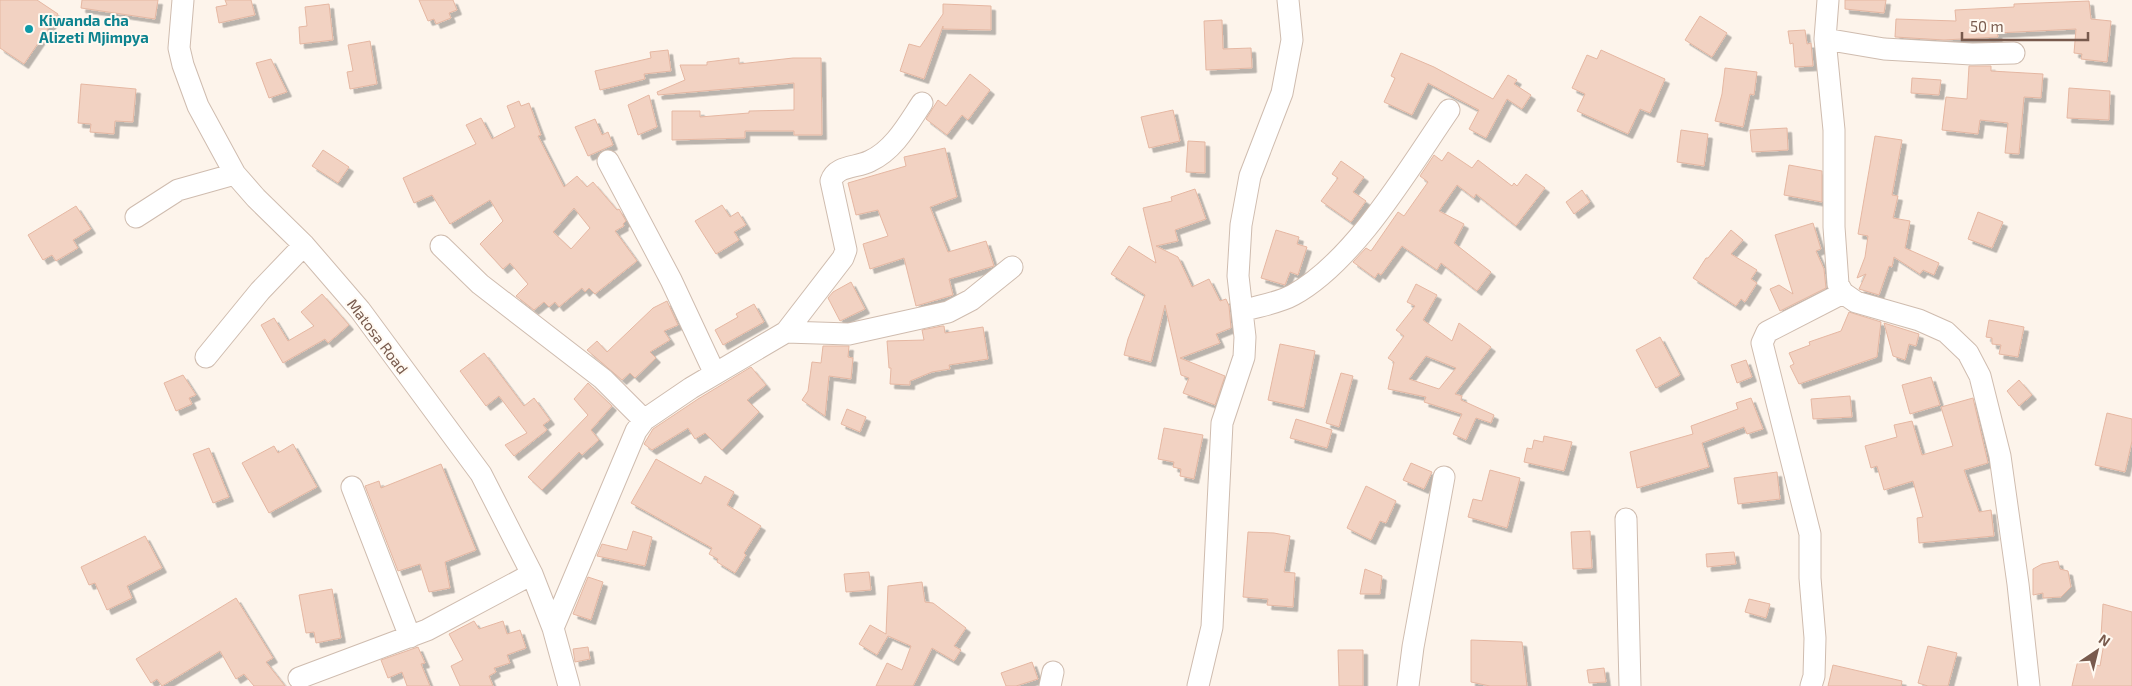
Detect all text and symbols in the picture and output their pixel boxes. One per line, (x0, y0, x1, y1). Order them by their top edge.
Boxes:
scale bar (1962, 10, 2088, 42)
place label: Kiwanda cha Alizeti Mjimpya (39, 11, 149, 47)
text: 50 m (1970, 17, 2004, 35)
marker: Kiwanda cha Alizeti Mjimpya (23, 23, 35, 35)
street label: Matosa Road (344, 295, 412, 377)
north arrow (2072, 626, 2122, 676)
text: N (2096, 630, 2114, 650)

